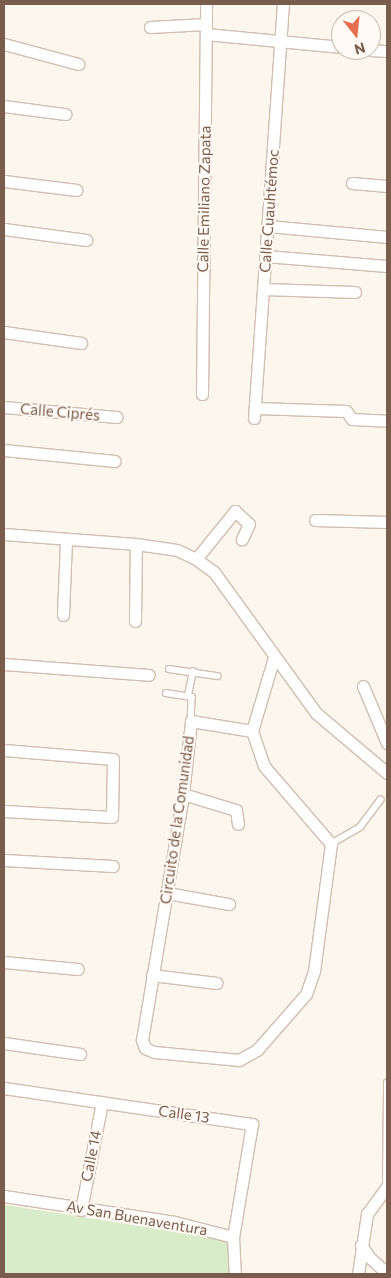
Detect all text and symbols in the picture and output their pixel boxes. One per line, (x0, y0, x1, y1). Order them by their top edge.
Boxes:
north arrow (331, 10, 381, 60)
text: N (353, 39, 367, 59)
street label: Calle Emiliano Zapata (194, 125, 214, 273)
street label: Calle Cuauhtémoc (256, 149, 282, 273)
street label: Calle Ciprés (19, 400, 101, 424)
street label: Circuito de la Comunidad (156, 735, 198, 905)
street label: Calle 13 (157, 1102, 211, 1126)
street label: Calle 14 (77, 1129, 105, 1183)
street label: Av San Buenaventura (65, 1197, 209, 1239)

